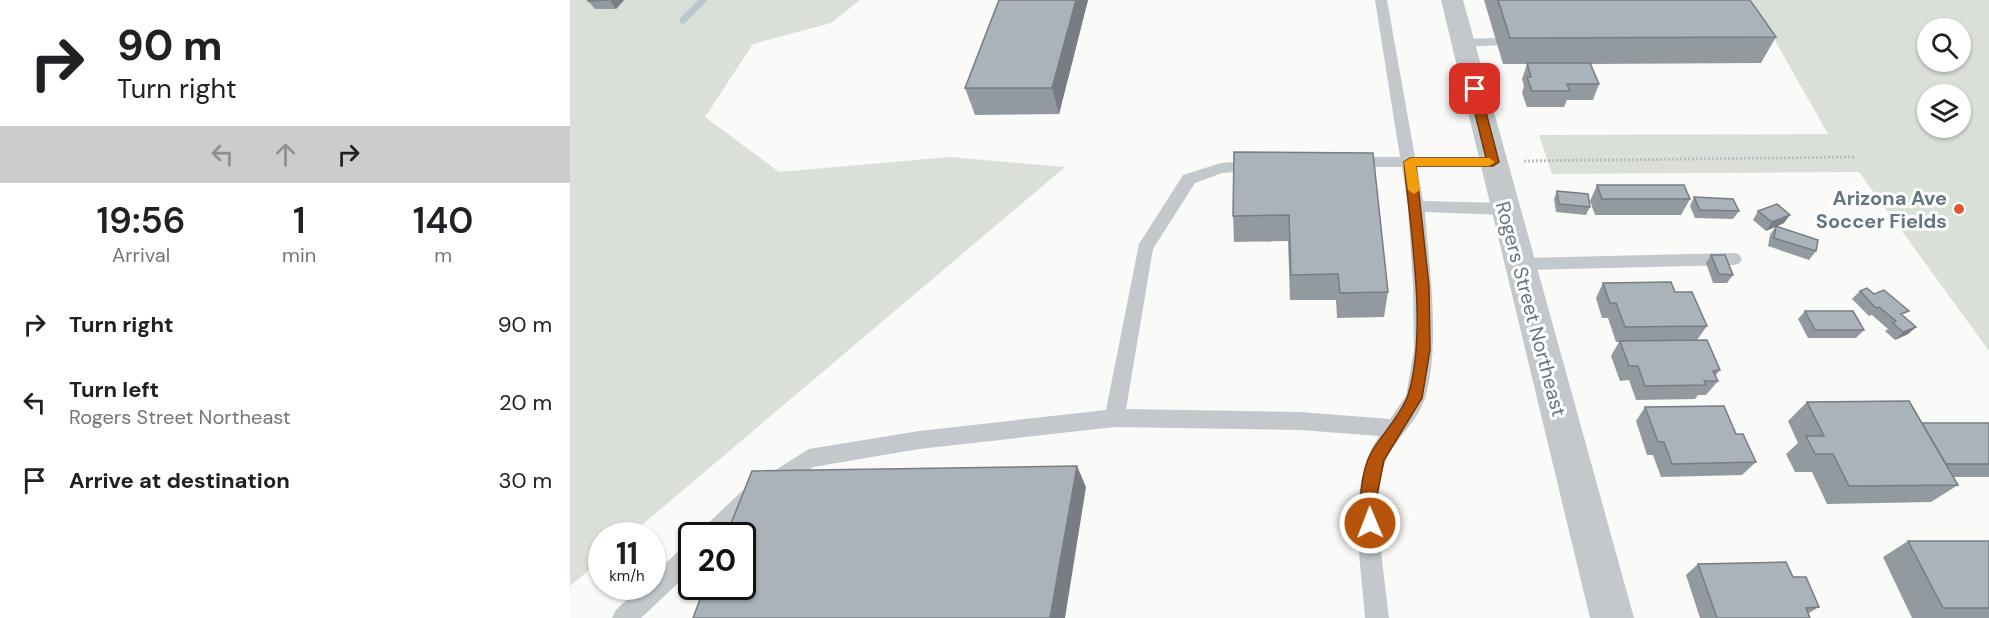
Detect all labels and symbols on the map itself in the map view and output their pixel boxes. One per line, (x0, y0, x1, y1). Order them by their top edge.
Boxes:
pin (1449, 63, 1500, 114)
place label: Arizona Ave Soccer Fields (1816, 185, 1947, 234)
street label: Rogers Street Northeast (1490, 199, 1572, 420)
marker: Arizona Ave Soccer Fields (1952, 202, 1966, 216)
position arrow (1338, 491, 1402, 555)
speed limit sign: 20 (678, 522, 756, 600)

